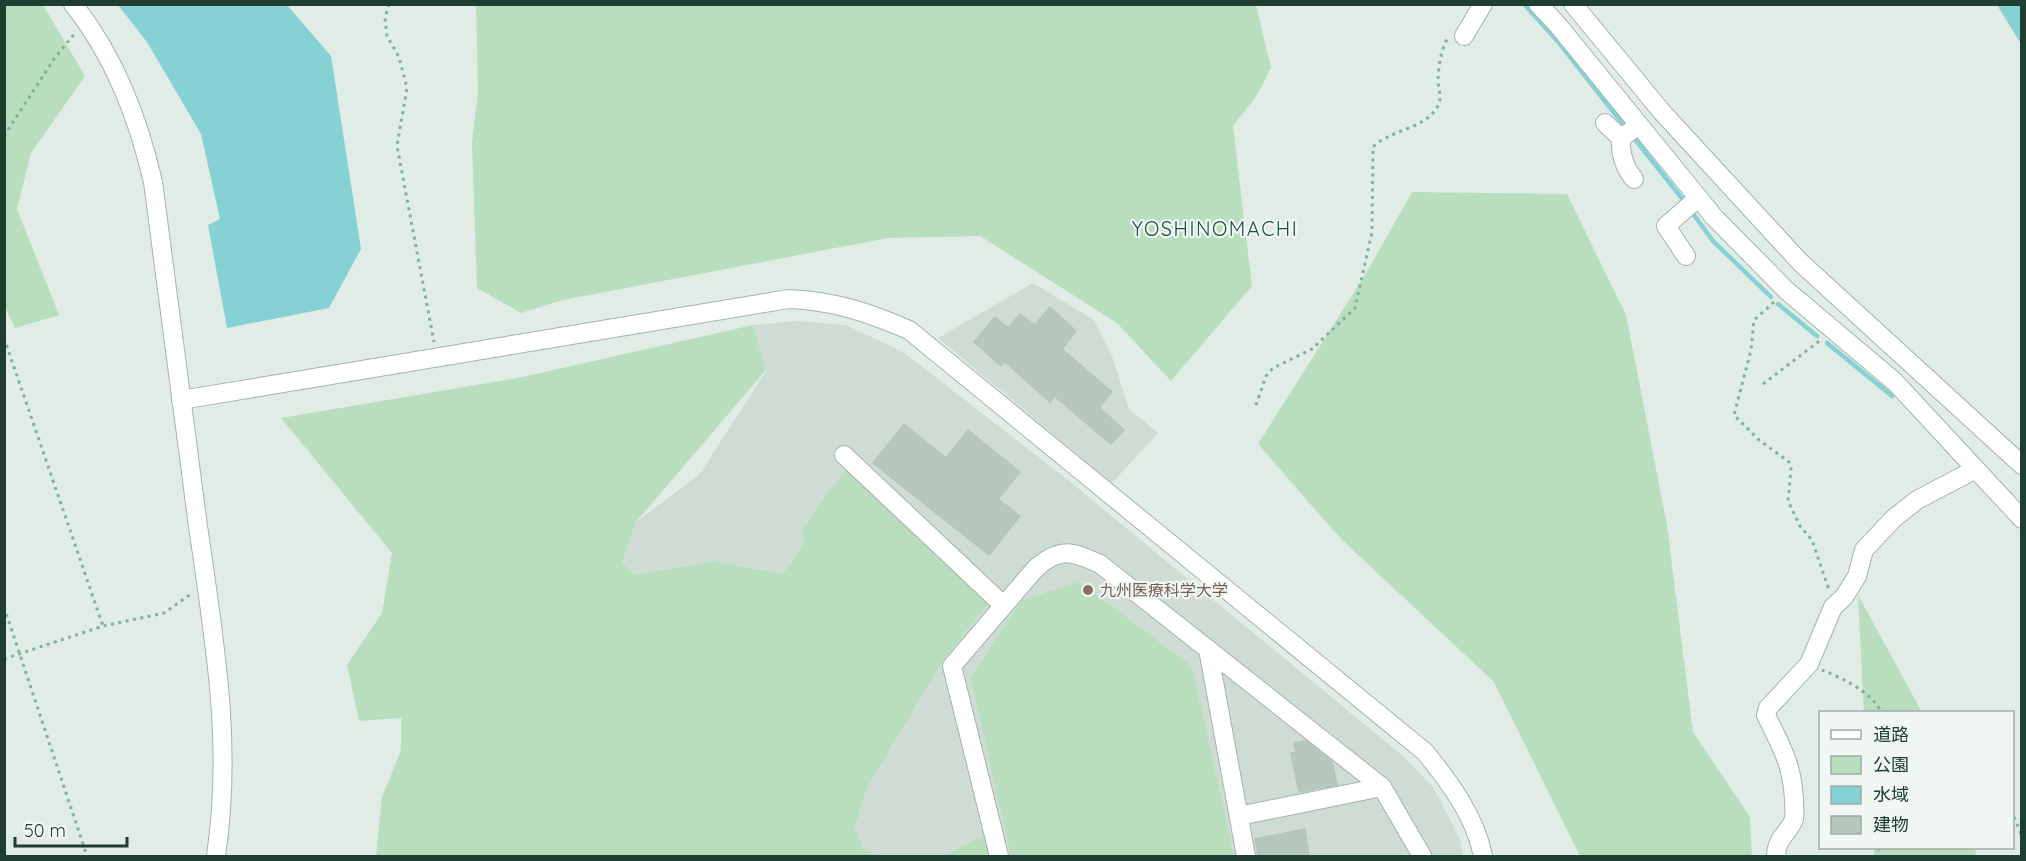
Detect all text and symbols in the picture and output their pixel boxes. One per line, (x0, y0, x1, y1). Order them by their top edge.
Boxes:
district label: YOSHINOMACHI (1132, 216, 1298, 241)
place label: 九州医療科学大学 (1100, 580, 1228, 600)
marker: 九州医療科学大学 (1081, 583, 1095, 597)
legend (1819, 711, 2014, 849)
text: 道路 (1873, 723, 1909, 746)
text: 公園 (1873, 753, 1909, 776)
text: 水域 (1873, 783, 1909, 806)
scale bar (15, 810, 128, 848)
text: 建物 (1873, 813, 1909, 836)
text: 50 m (24, 819, 66, 842)

